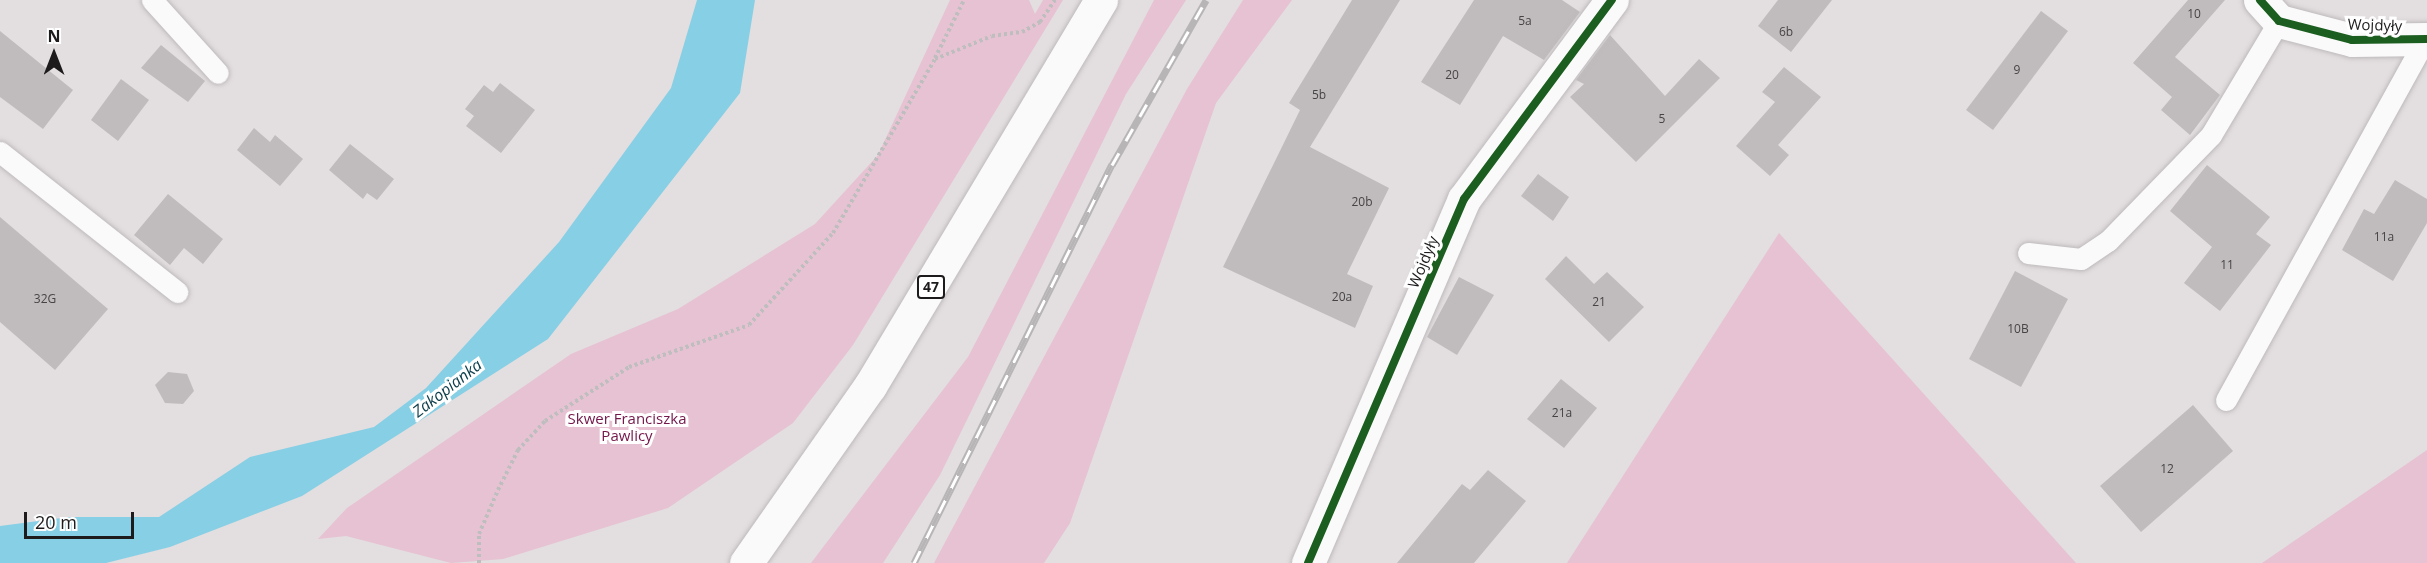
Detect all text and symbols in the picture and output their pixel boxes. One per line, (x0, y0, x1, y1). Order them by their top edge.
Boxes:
house number: 10 (2187, 7, 2201, 21)
house number: 5a (1518, 14, 1532, 28)
street label: Wojdyły (2347, 15, 2403, 35)
north arrow (24, 24, 84, 84)
text: N (47, 25, 61, 47)
house number: 6b (1779, 25, 1793, 39)
house number: 9 (2014, 63, 2020, 77)
house number: 20 (1445, 68, 1459, 82)
house number: 5b (1312, 88, 1326, 102)
house number: 5 (1659, 112, 1665, 126)
house number: 20b (1351, 195, 1373, 209)
house number: 11a (2374, 230, 2394, 244)
street label: Wojdyły (1404, 233, 1442, 291)
house number: 11 (2220, 258, 2234, 272)
road number: 47 (916, 276, 946, 298)
house number: 20a (1332, 290, 1352, 304)
house number: 32G (34, 292, 56, 306)
house number: 21 (1592, 295, 1606, 309)
house number: 10B (2007, 322, 2029, 336)
water label: Zakopianka (408, 355, 486, 421)
house number: 21a (1552, 406, 1572, 420)
park label: Skwer Franciszka Pawlicy (568, 409, 686, 444)
house number: 12 (2160, 462, 2174, 476)
scale bar (27, 500, 136, 538)
text: 20 m (35, 510, 77, 534)

